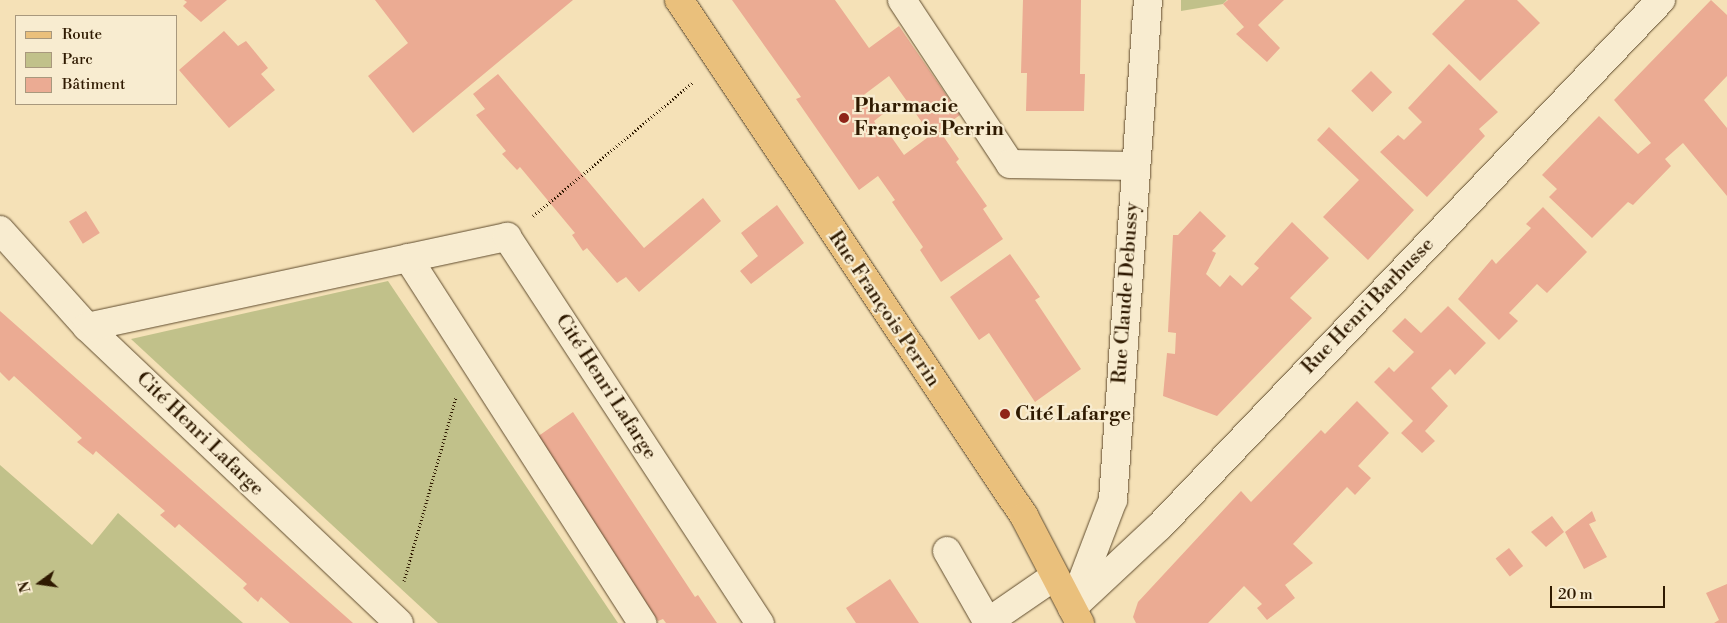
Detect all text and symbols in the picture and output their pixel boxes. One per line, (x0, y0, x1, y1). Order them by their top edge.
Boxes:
legend (15, 15, 178, 105)
text: Route (62, 25, 102, 44)
text: Parc (62, 50, 93, 69)
text: Bâtiment (62, 75, 125, 94)
place label: Pharmacie François Perrin (854, 94, 1004, 141)
marker: Pharmacie François Perrin (838, 112, 850, 124)
street label: Rue Claude Debussy (1108, 201, 1144, 385)
street label: Rue François Perrin (823, 226, 945, 392)
street label: Rue Henri Barbusse (1297, 233, 1439, 379)
street label: Cité Henri Lafarge (550, 310, 662, 464)
street label: Cité Henri Lafarge (131, 367, 269, 501)
place label: Cité Lafarge (1015, 402, 1131, 426)
marker: Cité Lafarge (999, 408, 1011, 420)
north arrow (15, 558, 65, 608)
scale bar (1552, 576, 1667, 608)
text: N (15, 579, 36, 594)
text: 20 m (1558, 585, 1593, 604)

